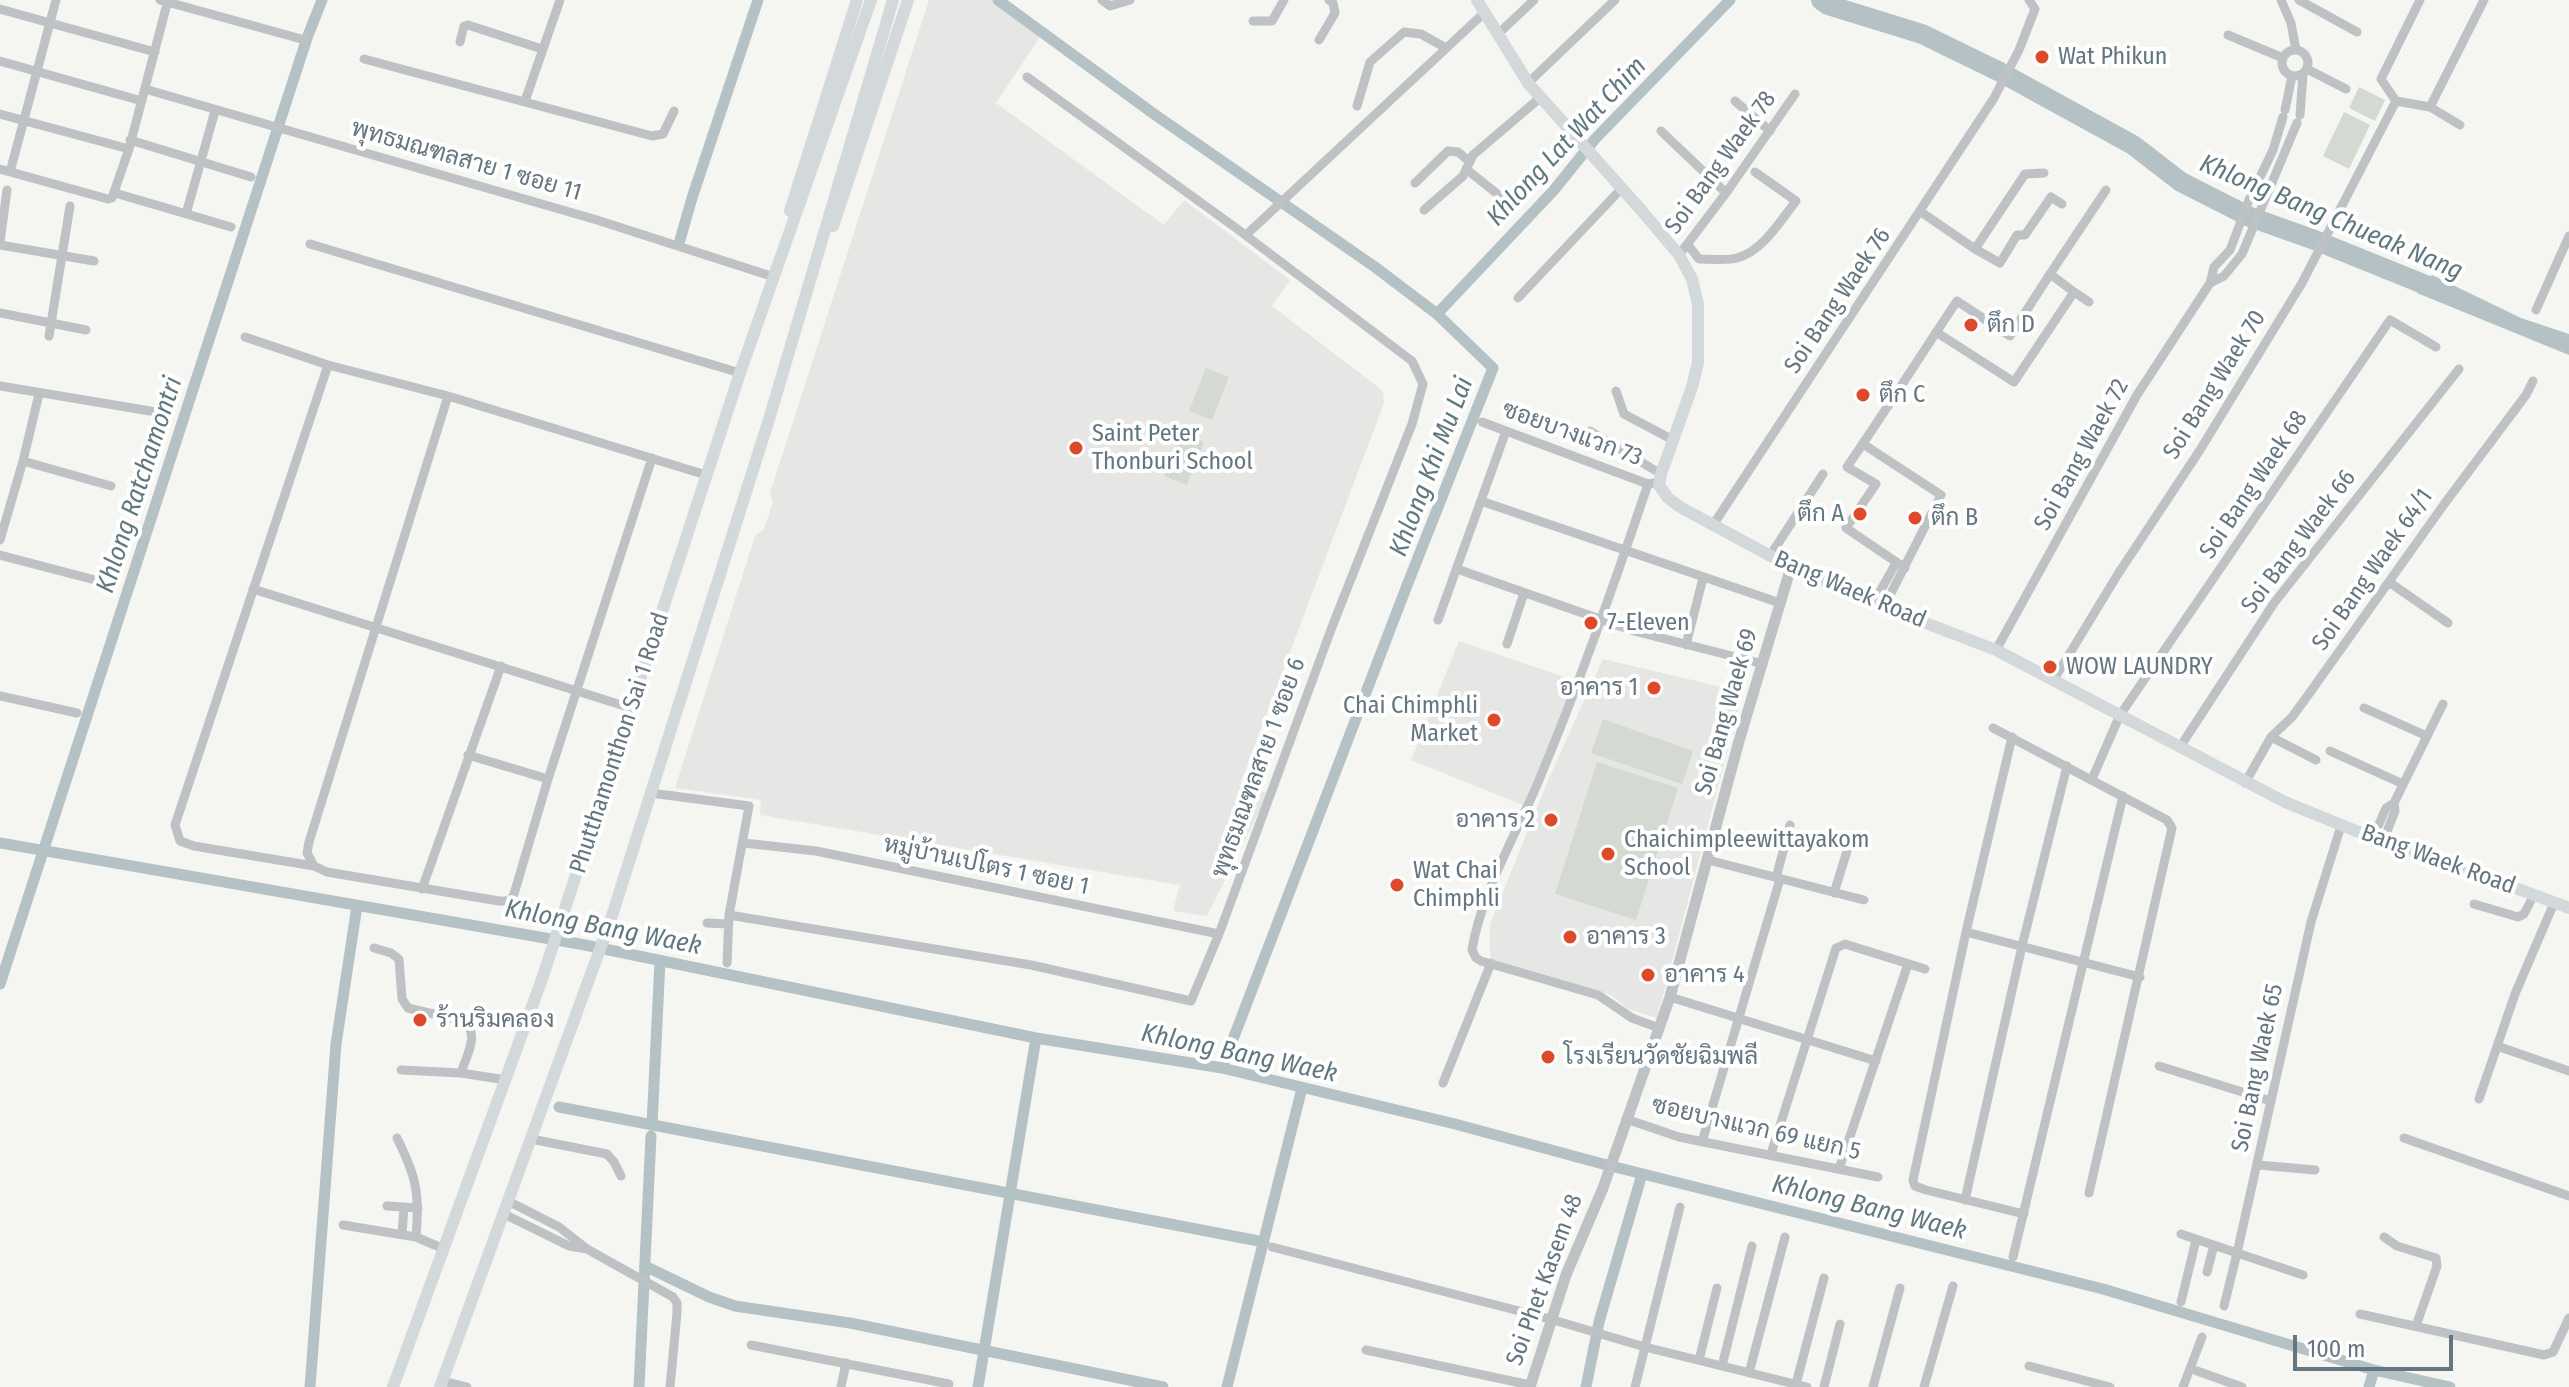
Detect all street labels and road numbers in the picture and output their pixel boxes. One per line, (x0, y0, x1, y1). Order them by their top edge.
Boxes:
street label: Soi Bang Waek 78 (1659, 86, 1783, 240)
street label: พุทธมณฑลสาย 1 ซอย 11 (348, 114, 584, 208)
street label: Soi Bang Waek 76 (1779, 223, 1897, 379)
street label: Soi Bang Waek 70 (2158, 305, 2272, 465)
street label: Soi Bang Waek 72 (2029, 374, 2135, 536)
street label: ซอยบางแวก 73 (1498, 395, 1646, 473)
street label: Soi Bang Waek 68 (2194, 406, 2314, 564)
street label: Soi Bang Waek 66 (2236, 465, 2362, 619)
street label: Soi Bang Waek 64/1 (2307, 484, 2439, 656)
street label: Bang Waek Road (1770, 545, 1930, 635)
street label: Phutthamonthon Sai 1 Road (564, 609, 676, 877)
street label: Soi Bang Waek 69 (1690, 626, 1764, 798)
street label: พุทธมณฑลสาย 1 ซอย 6 (1206, 654, 1312, 882)
street label: Bang Waek Road (2357, 819, 2519, 901)
street label: หมู่บ้านเปโตร 1 ซอย 1 (881, 830, 1091, 902)
street label: Soi Bang Waek 65 (2226, 981, 2290, 1155)
street label: ซอยบางแวก 69 แยก 5 (1649, 1091, 1863, 1167)
street label: Soi Phet Kasem 48 (1501, 1190, 1589, 1370)

